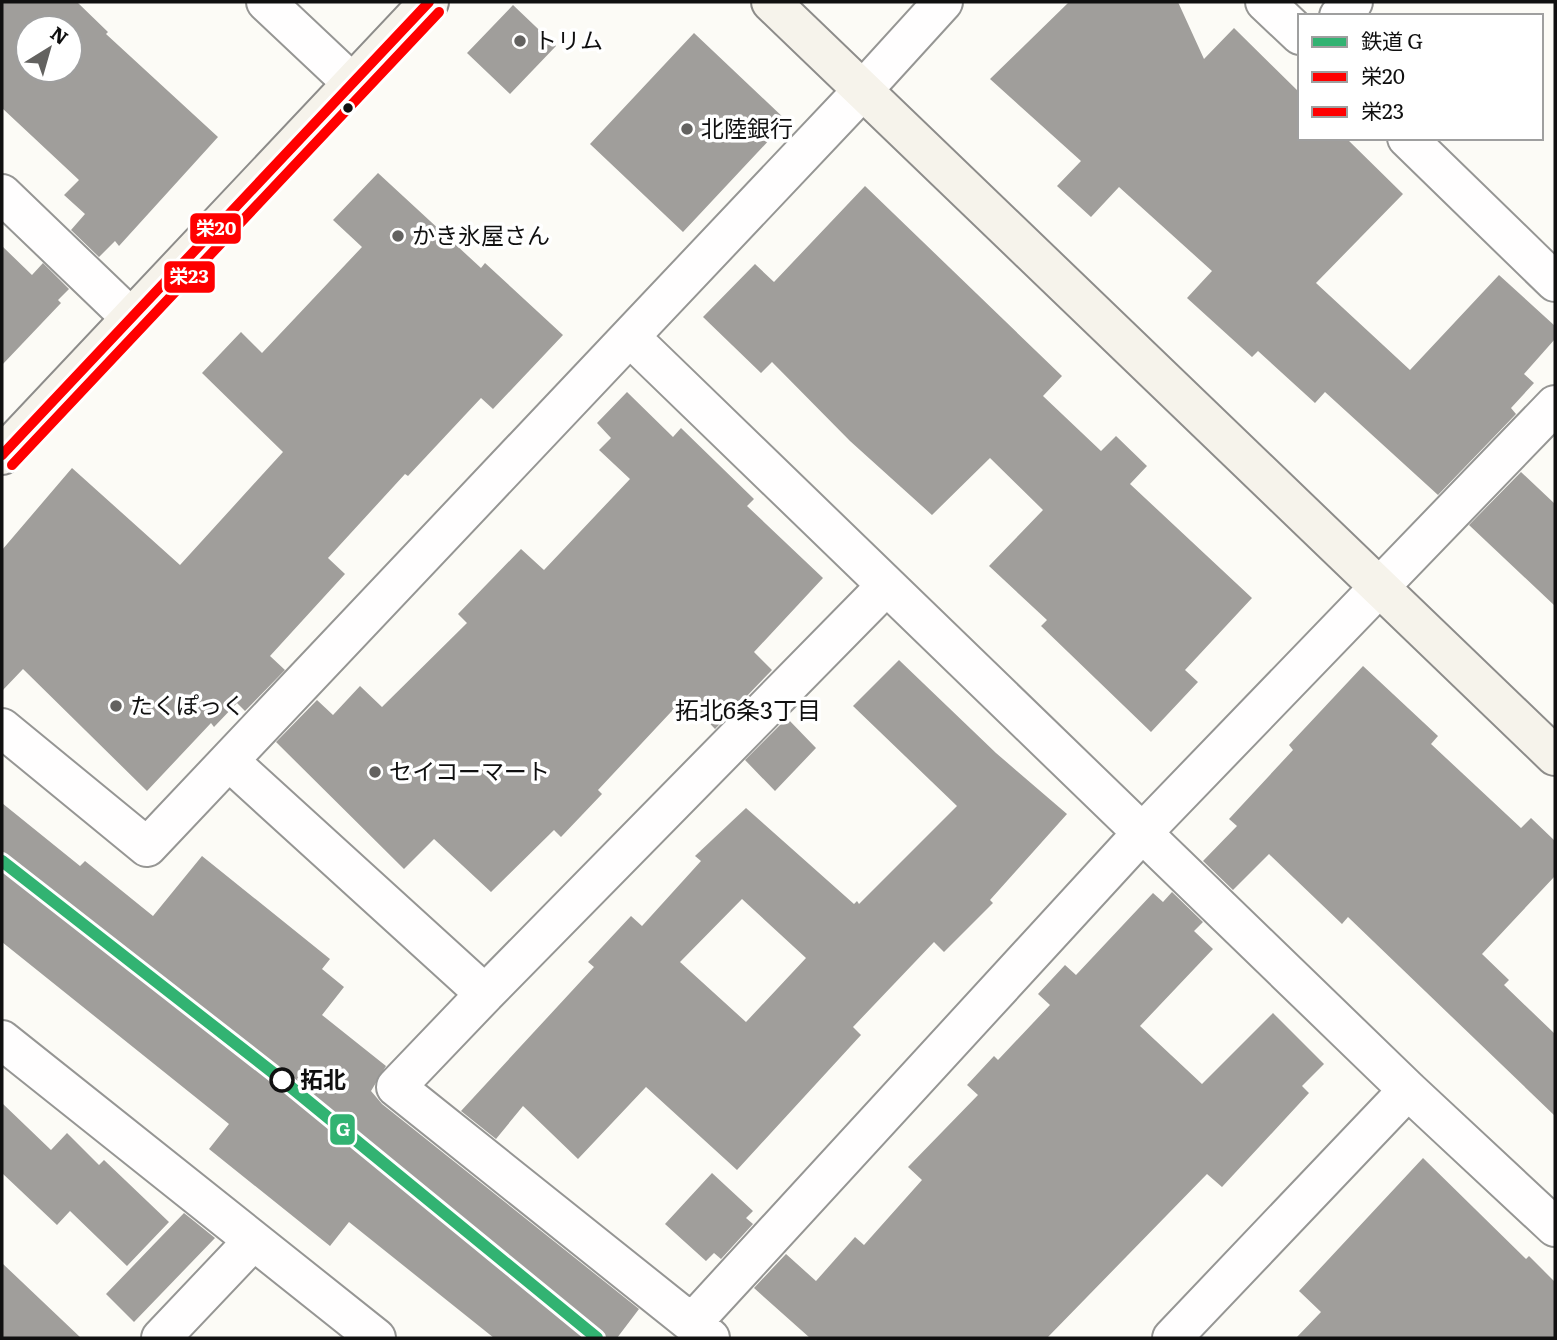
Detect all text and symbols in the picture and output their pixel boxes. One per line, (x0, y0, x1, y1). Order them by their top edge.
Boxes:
north arrow (14, 14, 84, 84)
legend (1298, 14, 1543, 140)
text: N (45, 19, 75, 51)
place label: トリム (534, 22, 603, 56)
text: 鉄道 G (1361, 24, 1423, 55)
marker: トリム (512, 33, 528, 49)
text: 栄20 (1361, 59, 1405, 90)
text: 栄23 (1361, 94, 1404, 125)
unlabelled marker (341, 101, 355, 115)
place label: 北陸銀行 (701, 110, 793, 144)
marker: 北陸銀行 (679, 121, 695, 137)
line badge: 栄20 (189, 212, 242, 245)
text: 栄20 (196, 213, 237, 241)
place label: かき氷屋さん (412, 217, 550, 251)
marker: かき氷屋さん (390, 228, 406, 244)
line badge: 栄23 (163, 260, 216, 294)
text: 栄23 (169, 261, 209, 289)
place label: たくぽっく (130, 687, 245, 721)
district label: 拓北6条3丁目 (675, 691, 821, 726)
marker: たくぽっく (108, 698, 124, 714)
place label: セイコーマート (389, 753, 550, 787)
marker: セイコーマート (367, 764, 383, 780)
place label: 拓北 (300, 1061, 346, 1095)
marker: 拓北 (270, 1068, 294, 1092)
line badge: G (329, 1113, 356, 1146)
text: G (336, 1114, 351, 1142)

